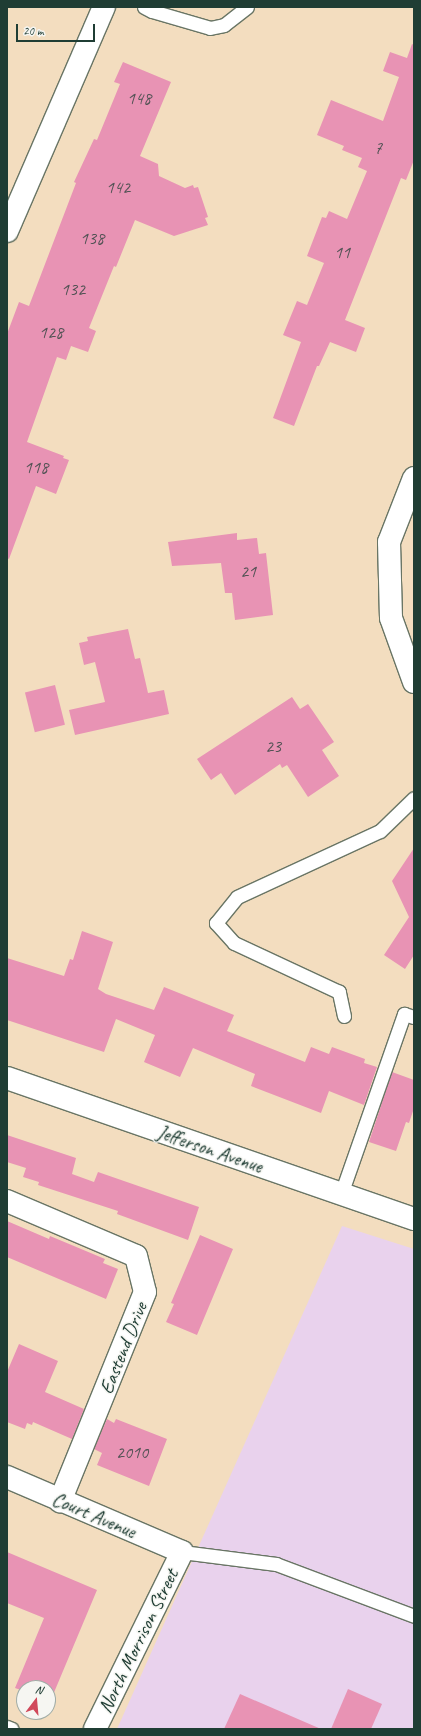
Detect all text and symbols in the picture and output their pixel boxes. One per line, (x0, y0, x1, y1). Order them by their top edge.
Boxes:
scale bar (18, 16, 97, 42)
text: 20 m (23, 23, 43, 39)
house number: 148 (127, 87, 151, 109)
house number: 7 (374, 137, 382, 159)
house number: 142 (106, 176, 130, 198)
house number: 138 (80, 227, 104, 249)
house number: 11 (334, 241, 350, 263)
house number: 132 (61, 278, 85, 300)
house number: 128 (39, 321, 63, 343)
house number: 118 (24, 456, 48, 478)
house number: 21 (240, 560, 256, 582)
house number: 23 (265, 735, 281, 757)
street label: Jefferson Avenue (154, 1120, 266, 1178)
street label: Eastend Drive (94, 1299, 152, 1397)
house number: 2010 (116, 1441, 148, 1463)
street label: Court Avenue (49, 1487, 139, 1543)
street label: North Morrison Street (93, 1565, 183, 1717)
north arrow (16, 1680, 56, 1720)
text: N (34, 1682, 44, 1697)

